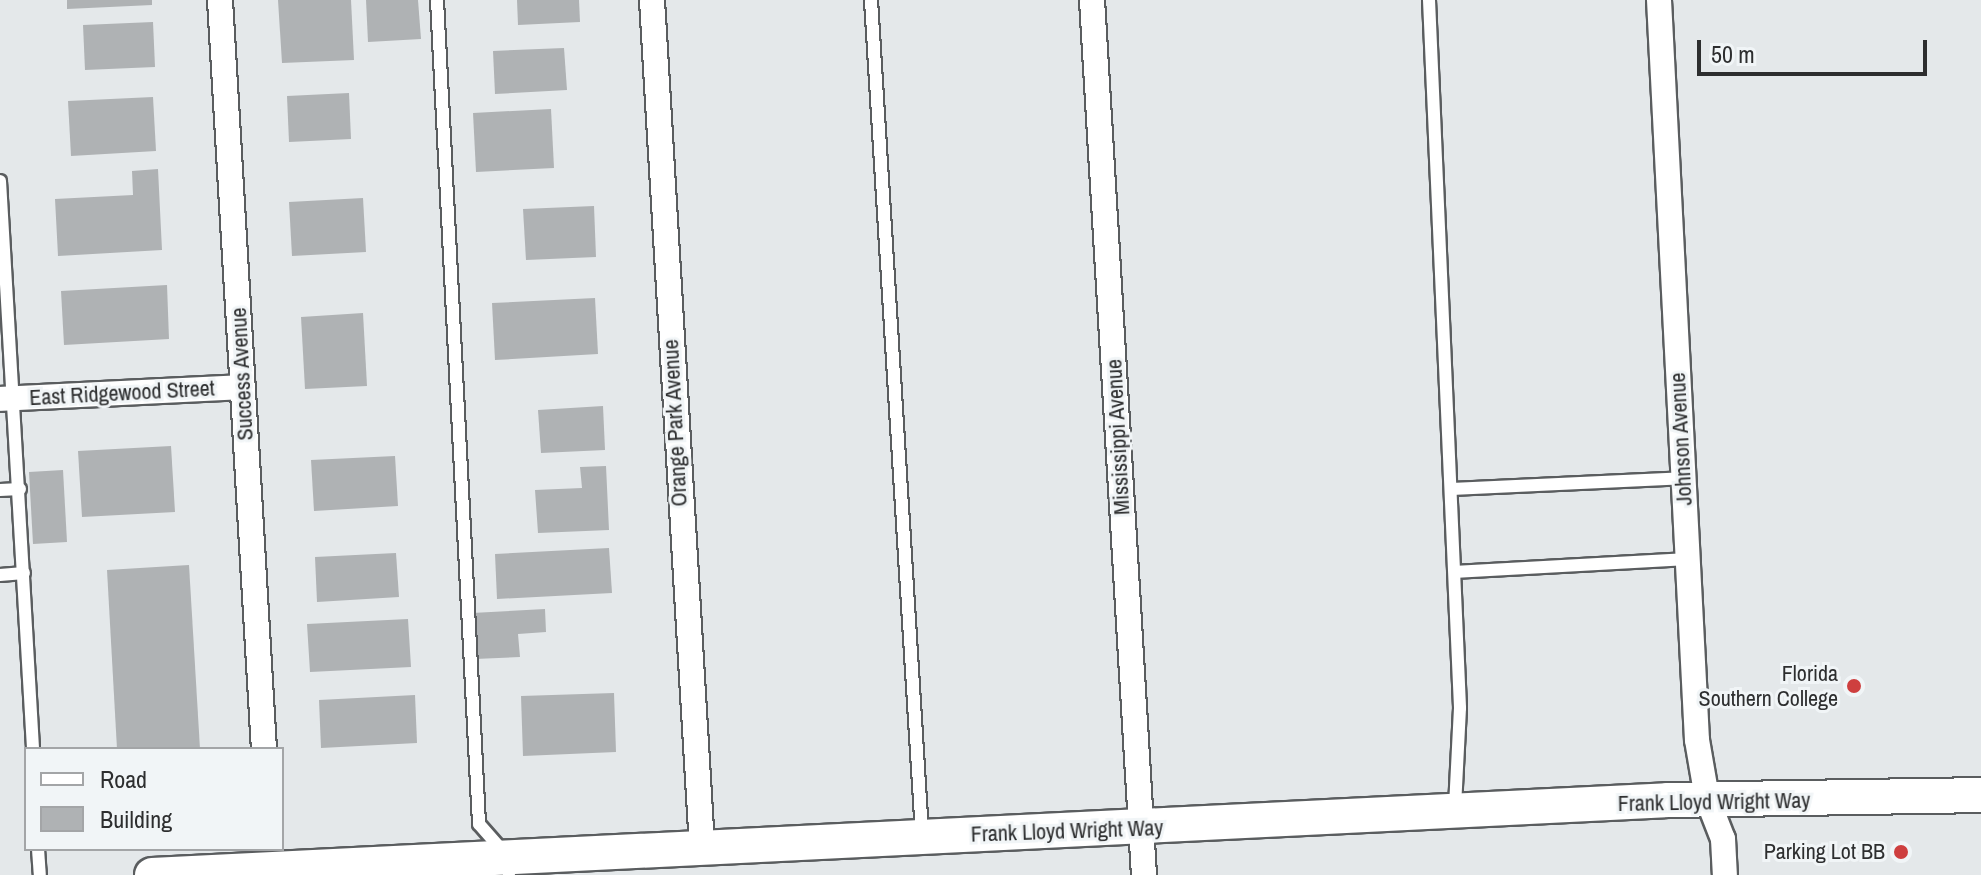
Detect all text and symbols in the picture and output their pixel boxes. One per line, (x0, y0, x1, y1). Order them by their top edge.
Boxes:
scale bar (1701, 24, 1931, 74)
text: 50 m (1711, 38, 1755, 70)
street label: Success Avenue (225, 306, 259, 442)
street label: Orange Park Avenue (657, 338, 693, 508)
street label: Mississippi Avenue (1101, 358, 1135, 516)
street label: Johnson Avenue (1664, 371, 1698, 507)
street label: East Ridgewood Street (29, 375, 215, 411)
place label: Florida Southern College (1699, 660, 1838, 712)
marker: Florida Southern College (1845, 677, 1863, 695)
legend (24, 747, 284, 851)
text: Road (100, 763, 147, 795)
street label: Frank Lloyd Wright Way (1618, 787, 1810, 817)
text: Building (100, 803, 172, 835)
street label: Frank Lloyd Wright Way (970, 814, 1164, 848)
place label: Parking Lot BB (1764, 839, 1885, 865)
marker: Parking Lot BB (1892, 843, 1910, 861)

